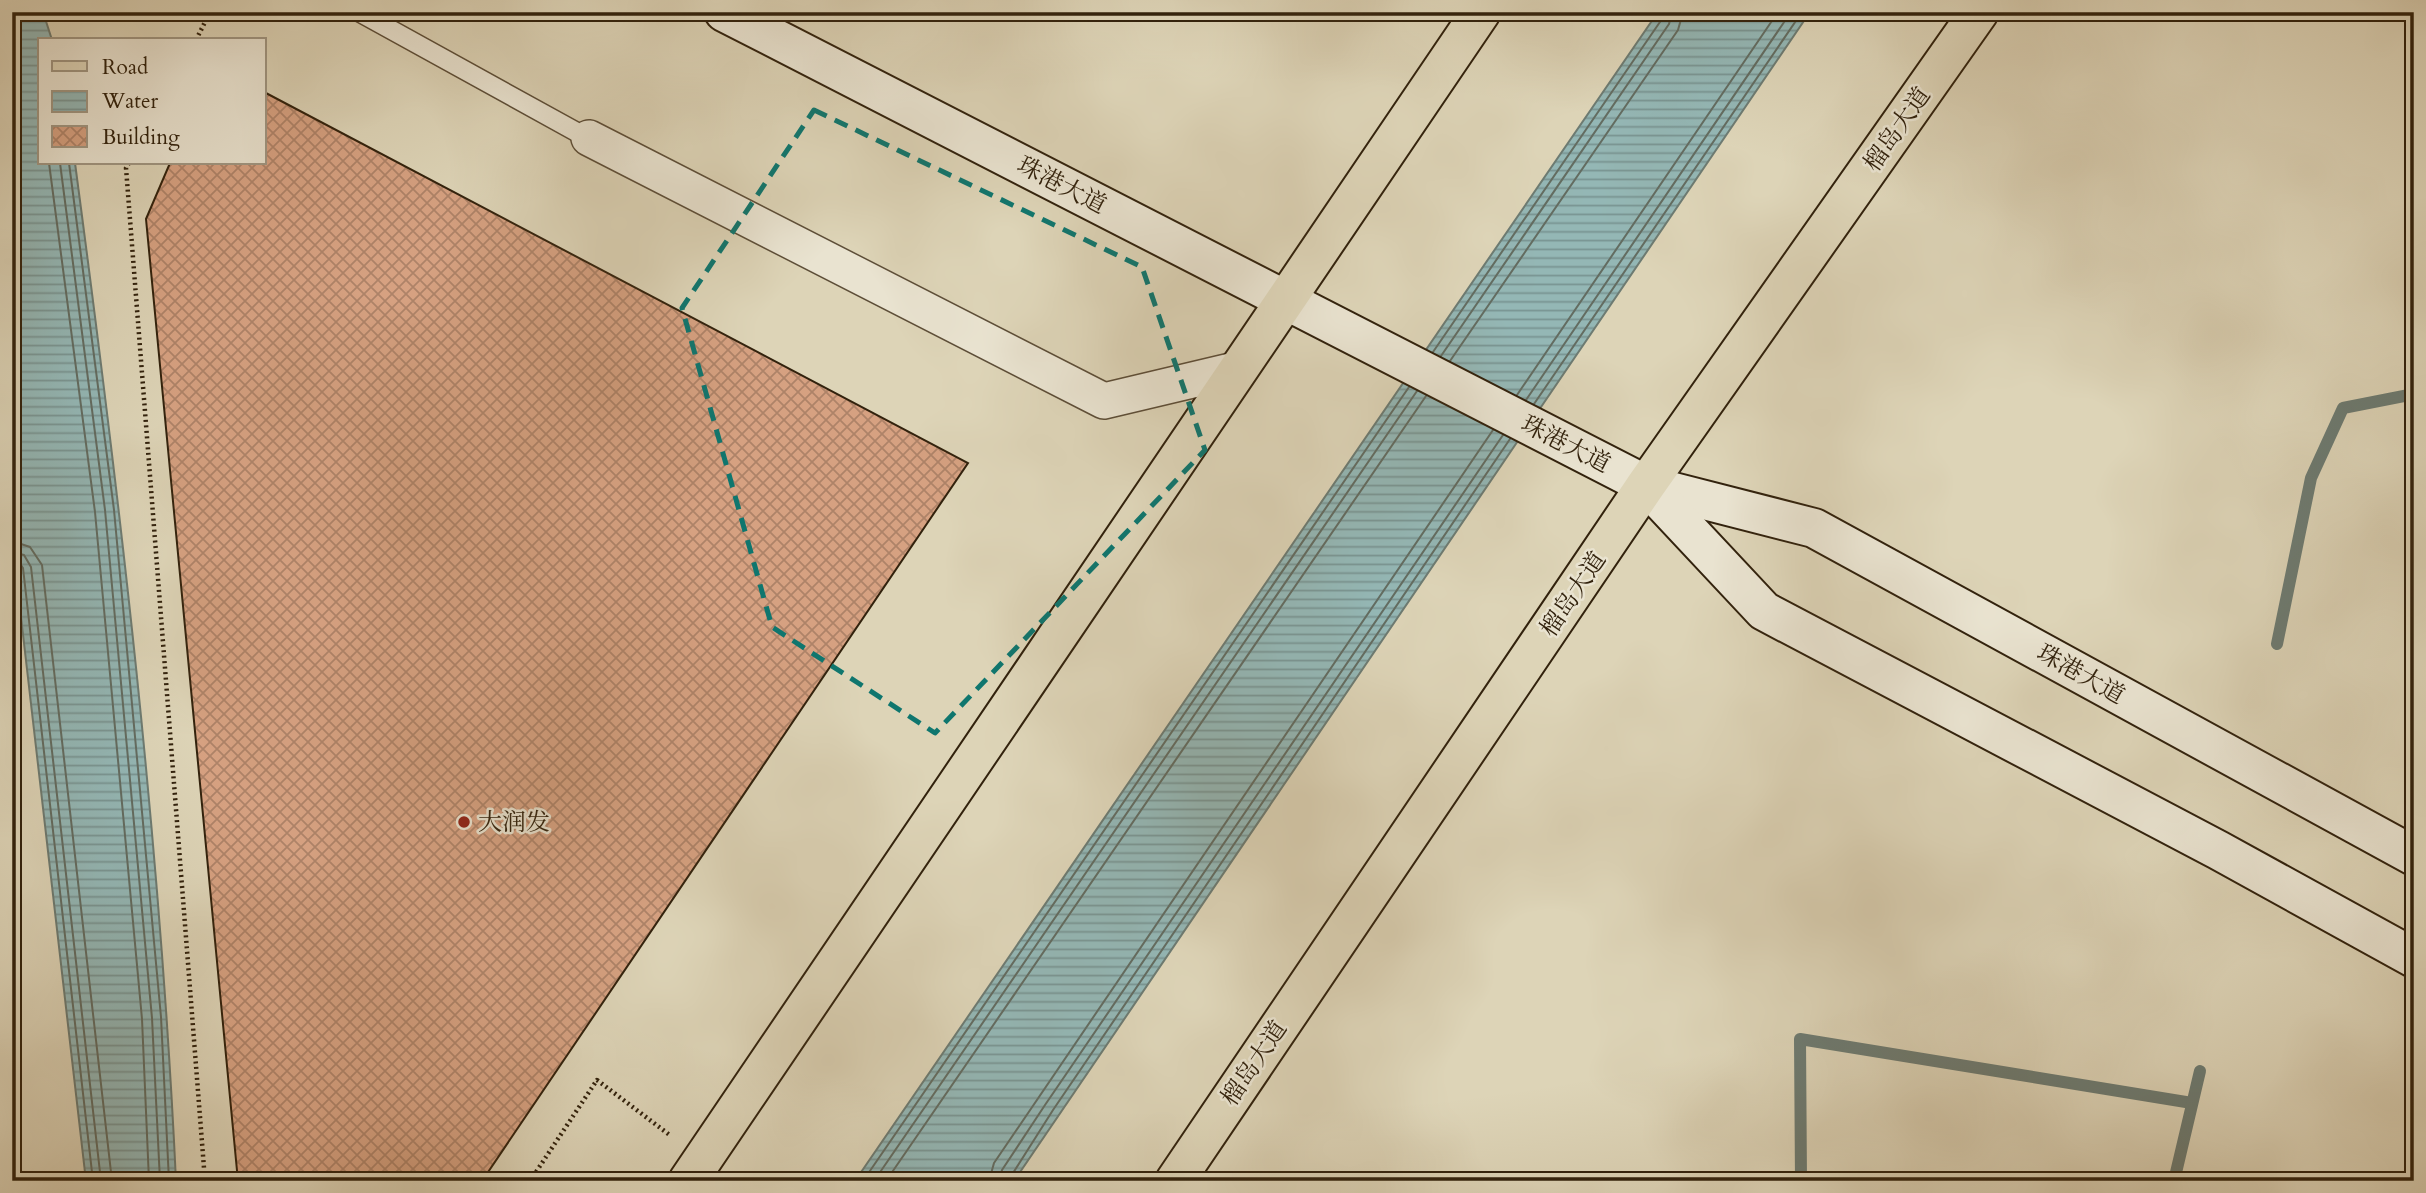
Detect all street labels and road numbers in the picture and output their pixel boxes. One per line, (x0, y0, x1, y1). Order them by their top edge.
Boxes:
street label: 榴岛大道 (1856, 81, 1938, 178)
street label: 珠港大道 (1012, 149, 1112, 222)
street label: 珠港大道 (1516, 408, 1616, 481)
street label: 榴岛大道 (1533, 545, 1614, 643)
street label: 珠港大道 (2031, 637, 2131, 712)
street label: 榴岛大道 (1214, 1014, 1295, 1112)

